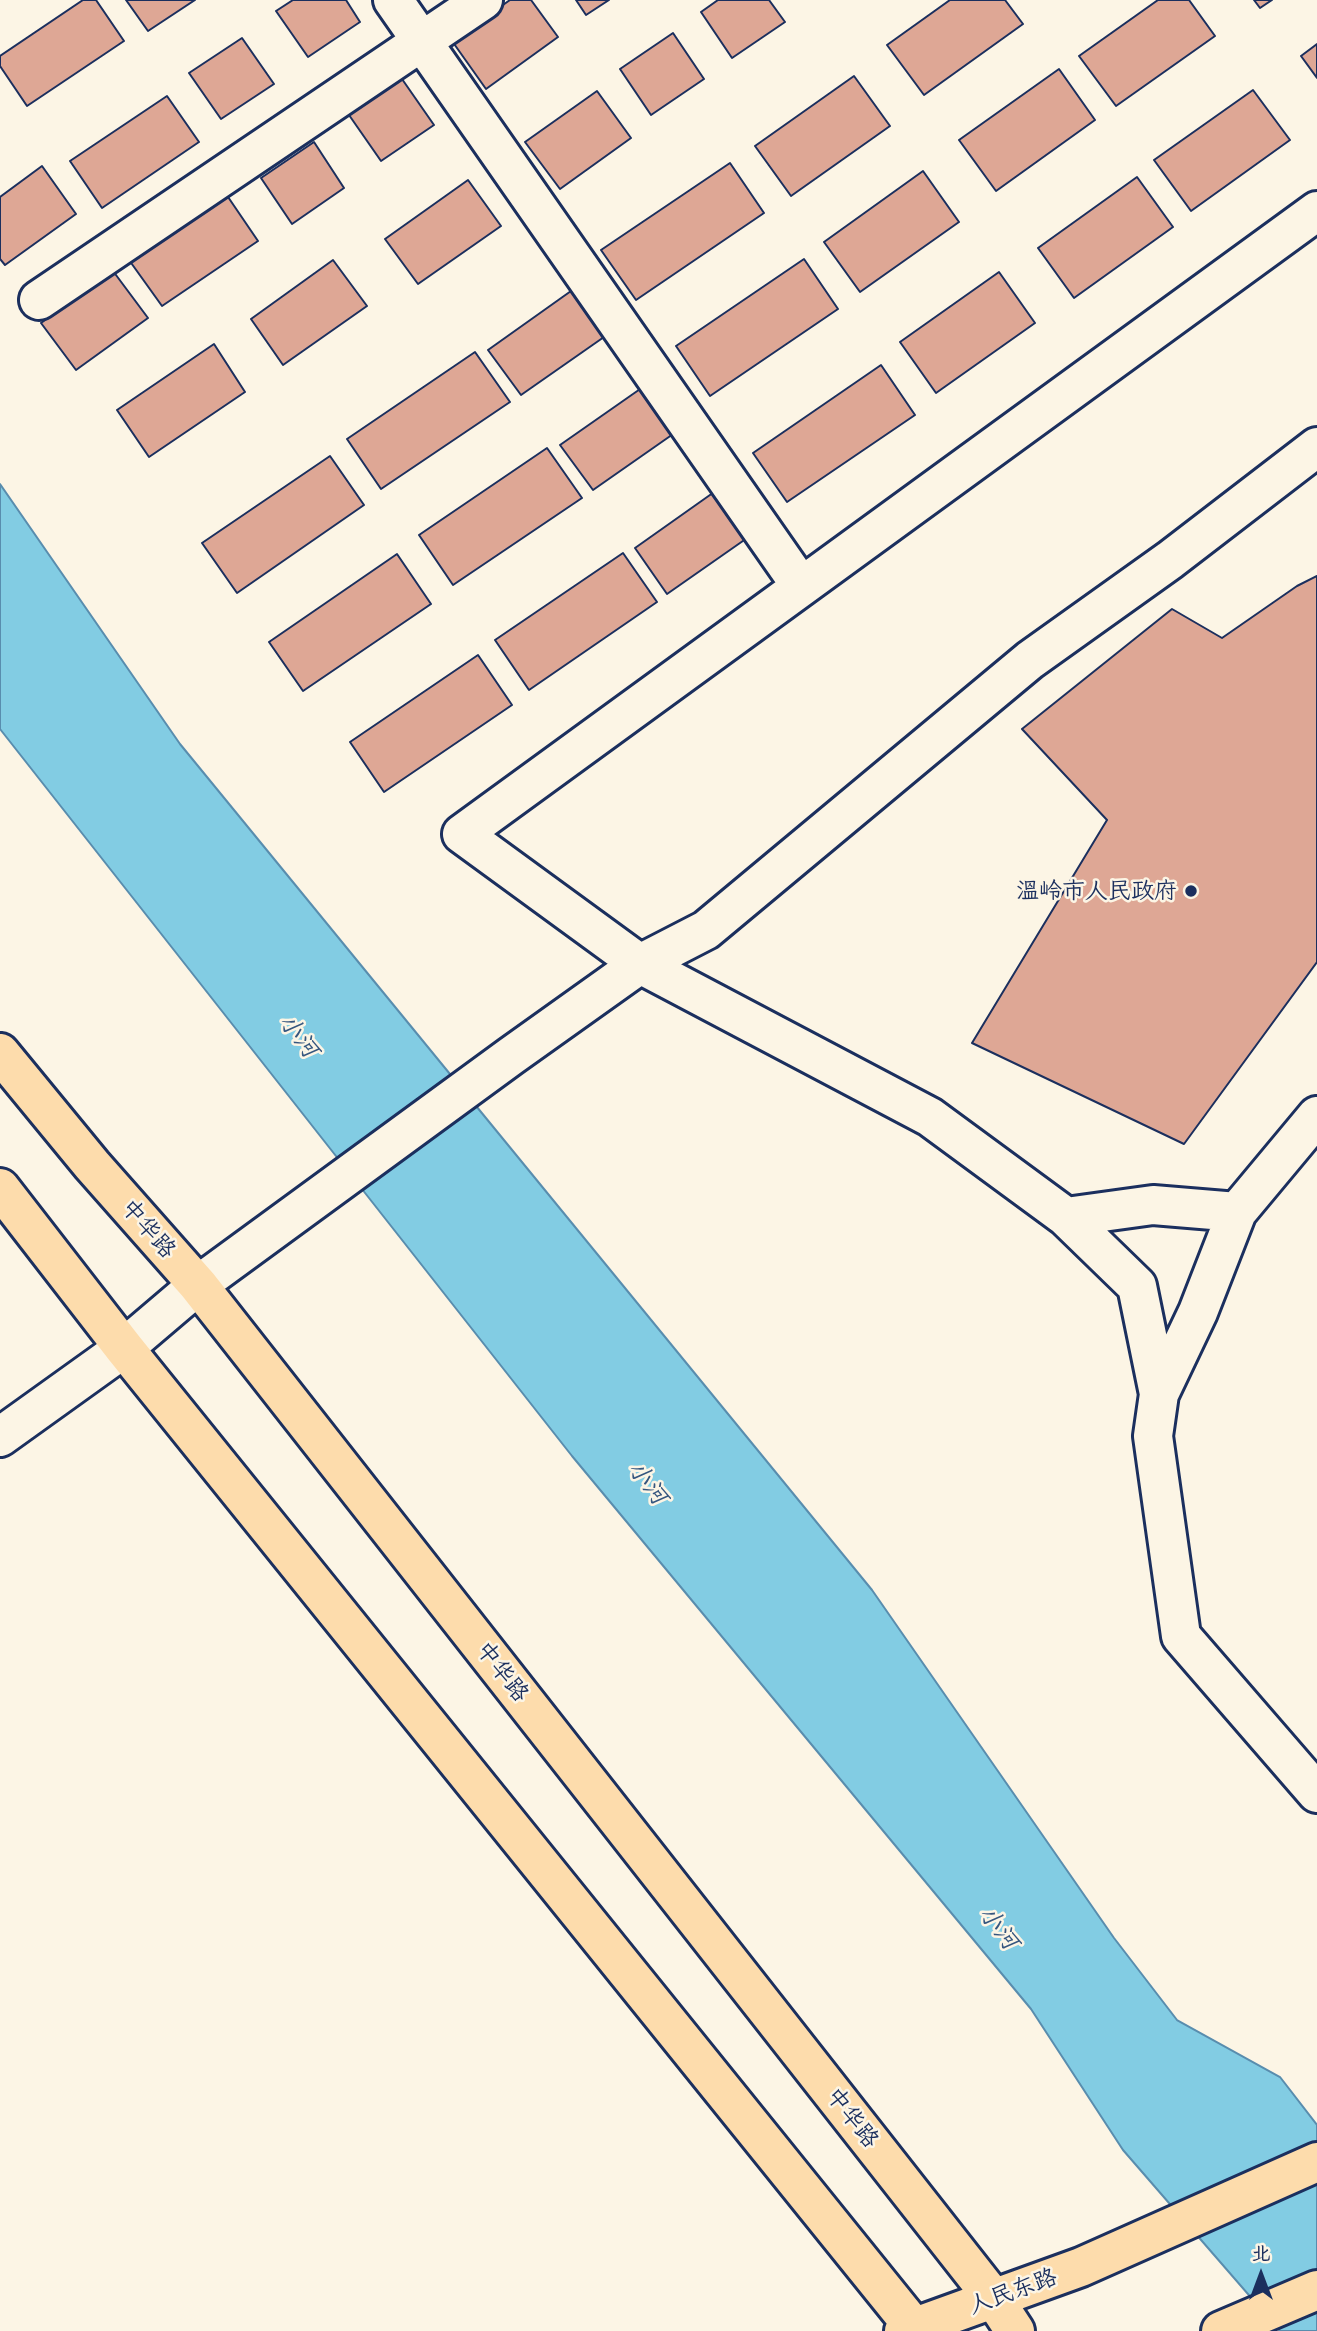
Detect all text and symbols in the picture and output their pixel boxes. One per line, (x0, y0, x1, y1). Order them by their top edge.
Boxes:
place label: 温岭市人民政府 (1016, 877, 1177, 905)
marker: 温岭市人民政府 (1183, 883, 1199, 899)
water label: 小河 (272, 1008, 324, 1064)
street label: 中华路 (115, 1194, 181, 1264)
water label: 小河 (621, 1455, 673, 1511)
street label: 中华路 (470, 1636, 534, 1708)
water label: 小河 (972, 1900, 1024, 1956)
street label: 中华路 (820, 2082, 884, 2154)
north arrow (1226, 2240, 1296, 2310)
text: 北 (1251, 2243, 1271, 2265)
street label: 人民东路 (965, 2263, 1061, 2321)

